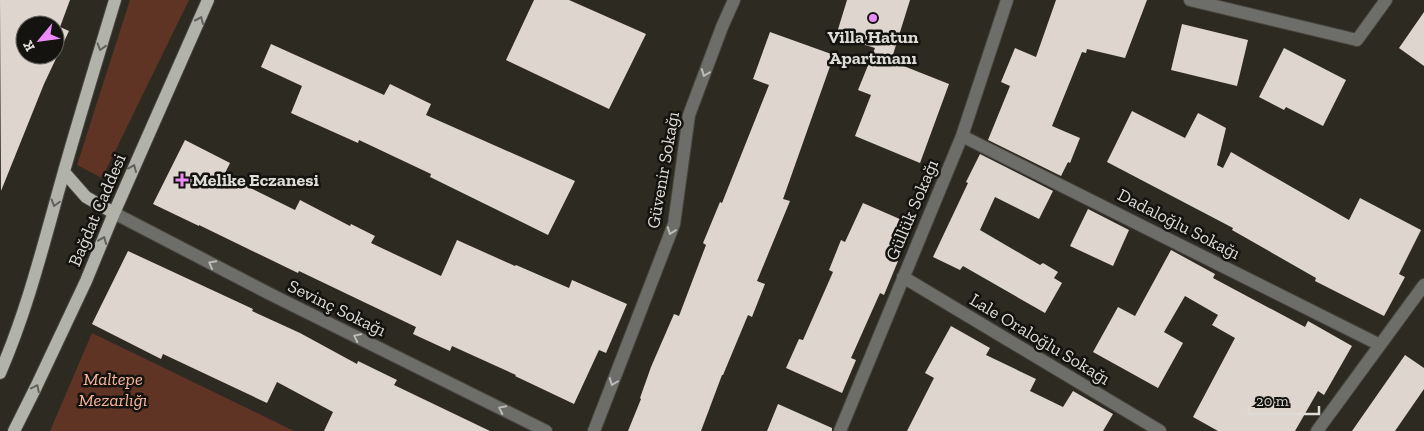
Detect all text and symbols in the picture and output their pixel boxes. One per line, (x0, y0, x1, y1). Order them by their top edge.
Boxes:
marker: Villa Hatun Apartmanı (867, 12, 879, 24)
north arrow (15, 15, 65, 65)
one-way arrow (193, 16, 204, 25)
place label: Villa Hatun Apartmanı (828, 26, 919, 69)
text: K (19, 37, 39, 54)
one-way arrow (97, 42, 107, 50)
one-way arrow (701, 68, 711, 77)
street label: Güvenir Sokağı (642, 110, 684, 230)
street label: Bağdat Caddesi (63, 150, 131, 270)
street label: Güllük Sokağı (881, 156, 943, 264)
one-way arrow (127, 164, 138, 173)
place label: Melike Eczanesi (192, 169, 319, 191)
marker: Melike Eczanesi (176, 174, 188, 186)
street label: Dadaloğlu Sokağı (1114, 184, 1244, 264)
one-way arrow (51, 198, 61, 206)
one-way arrow (667, 226, 677, 235)
one-way arrow (97, 236, 107, 244)
one-way arrow (208, 260, 217, 270)
street label: Sevinç Sokağı (284, 275, 390, 341)
street label: Lale Oraloğlu Sokağı (966, 288, 1114, 390)
one-way arrow (353, 333, 362, 343)
park label: Maltepe Mezarlığı (79, 368, 147, 411)
one-way arrow (609, 378, 619, 386)
one-way arrow (30, 384, 40, 393)
scale bar (1249, 384, 1319, 416)
text: 20 m (1256, 392, 1289, 410)
one-way arrow (498, 405, 507, 415)

